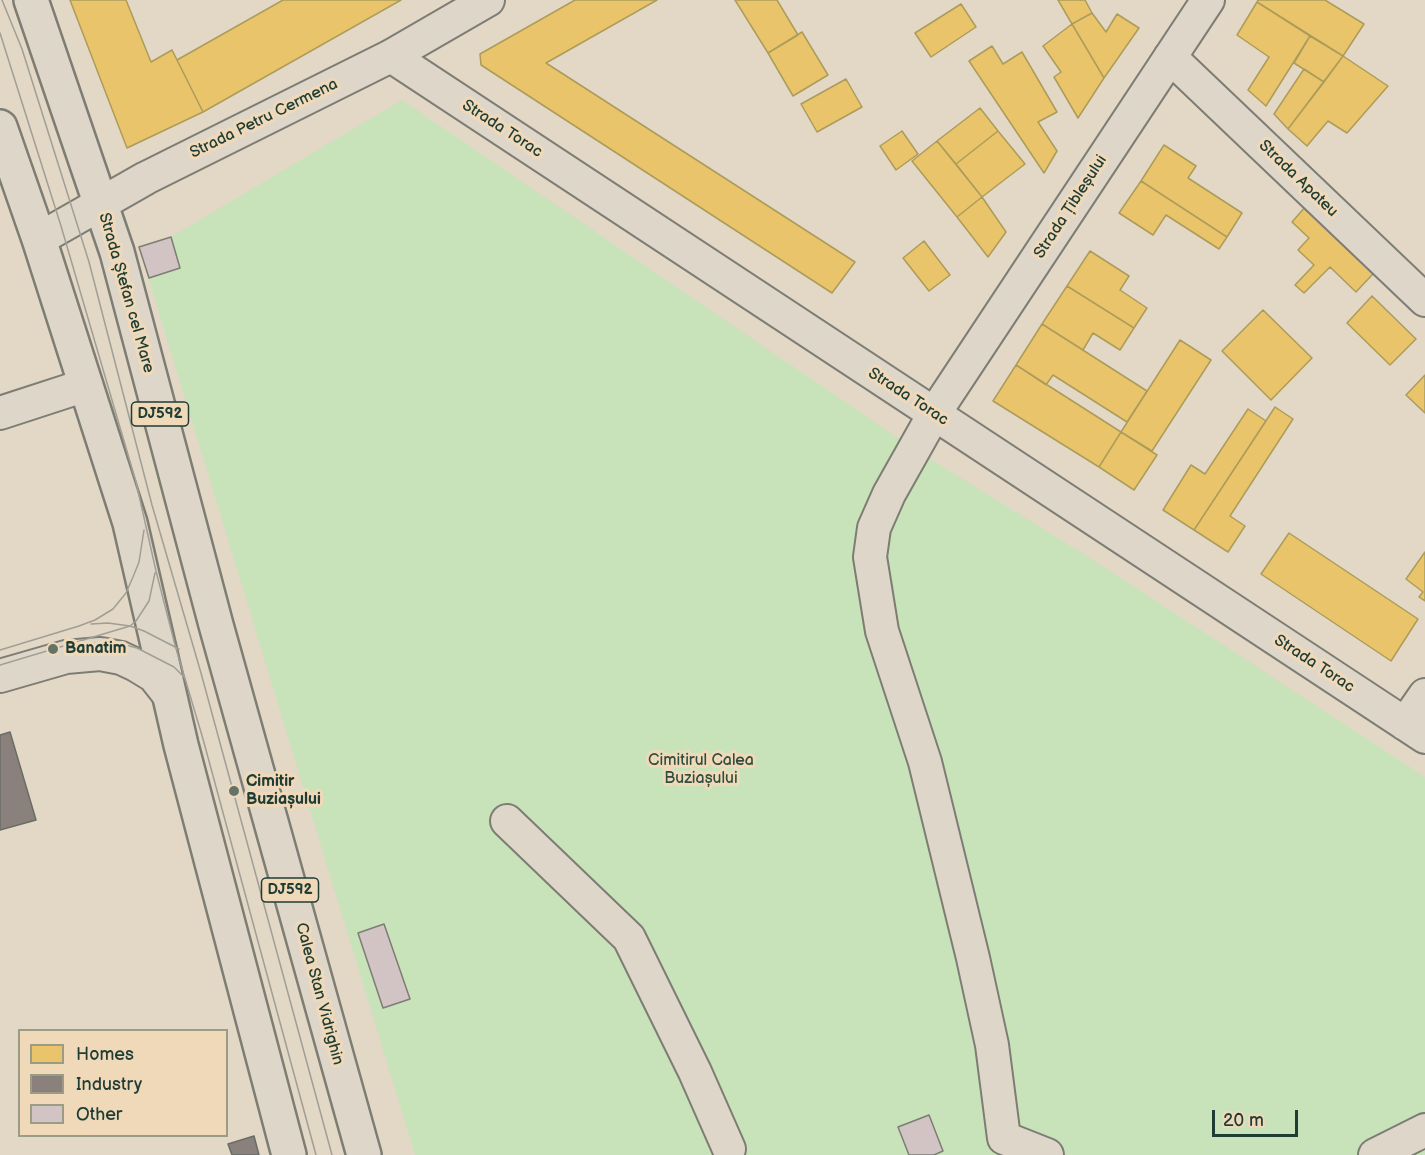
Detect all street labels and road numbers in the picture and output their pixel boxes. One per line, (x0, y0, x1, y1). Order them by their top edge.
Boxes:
street label: Strada Petru Cermena (187, 75, 341, 163)
street label: Strada Torac (458, 96, 546, 162)
street label: Strada Apateu (1254, 136, 1342, 222)
street label: Strada Țibleșului (1030, 152, 1112, 262)
street label: Strada Ștefan cel Mare (94, 211, 158, 375)
street label: Strada Torac (864, 364, 952, 430)
road number: DJ592 (132, 402, 188, 426)
street label: Strada Torac (1270, 631, 1358, 697)
road number: DJ592 (262, 878, 318, 902)
street label: Calea Stan Vidrighin (291, 921, 347, 1067)

